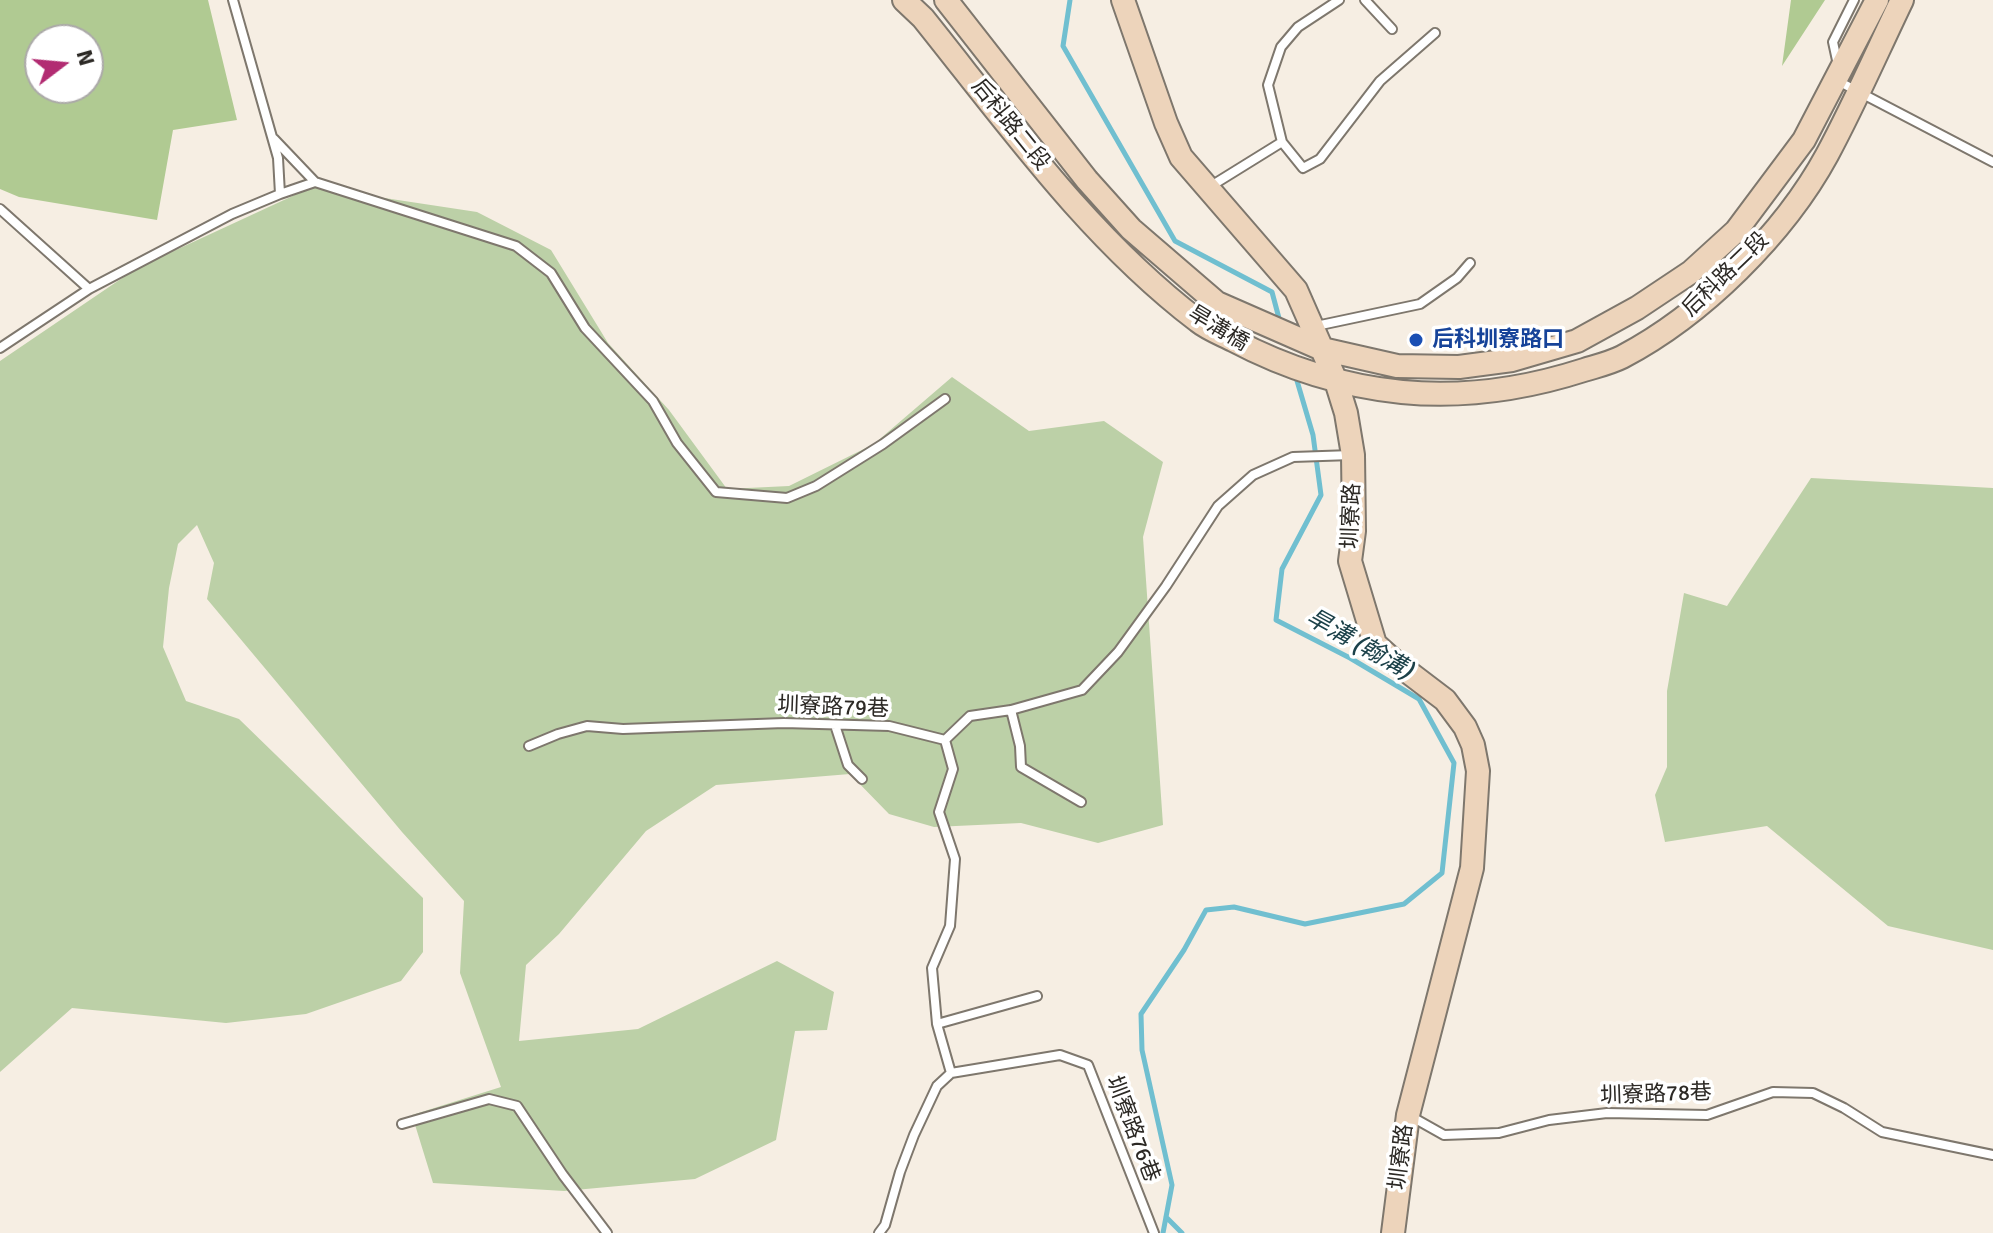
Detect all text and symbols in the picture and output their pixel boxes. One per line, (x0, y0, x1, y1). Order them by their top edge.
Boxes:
north arrow (24, 24, 104, 104)
text: N (71, 47, 101, 69)
street label: 后科路二段 (965, 74, 1055, 176)
street label: 后科路二段 (1677, 227, 1775, 323)
street label: 旱溝橋 (1183, 301, 1253, 357)
place label: 后科圳寮路口 (1432, 327, 1564, 353)
marker: 后科圳寮路口 (1407, 331, 1425, 349)
street label: 圳寮路 (1338, 483, 1366, 549)
water label: 旱溝 (翰溝) (1301, 604, 1417, 686)
street label: 圳寮路79巷 (777, 693, 889, 723)
street label: 圳寮路76巷 (1100, 1072, 1164, 1186)
street label: 圳寮路78巷 (1600, 1080, 1712, 1110)
street label: 圳寮路 (1385, 1123, 1419, 1191)

